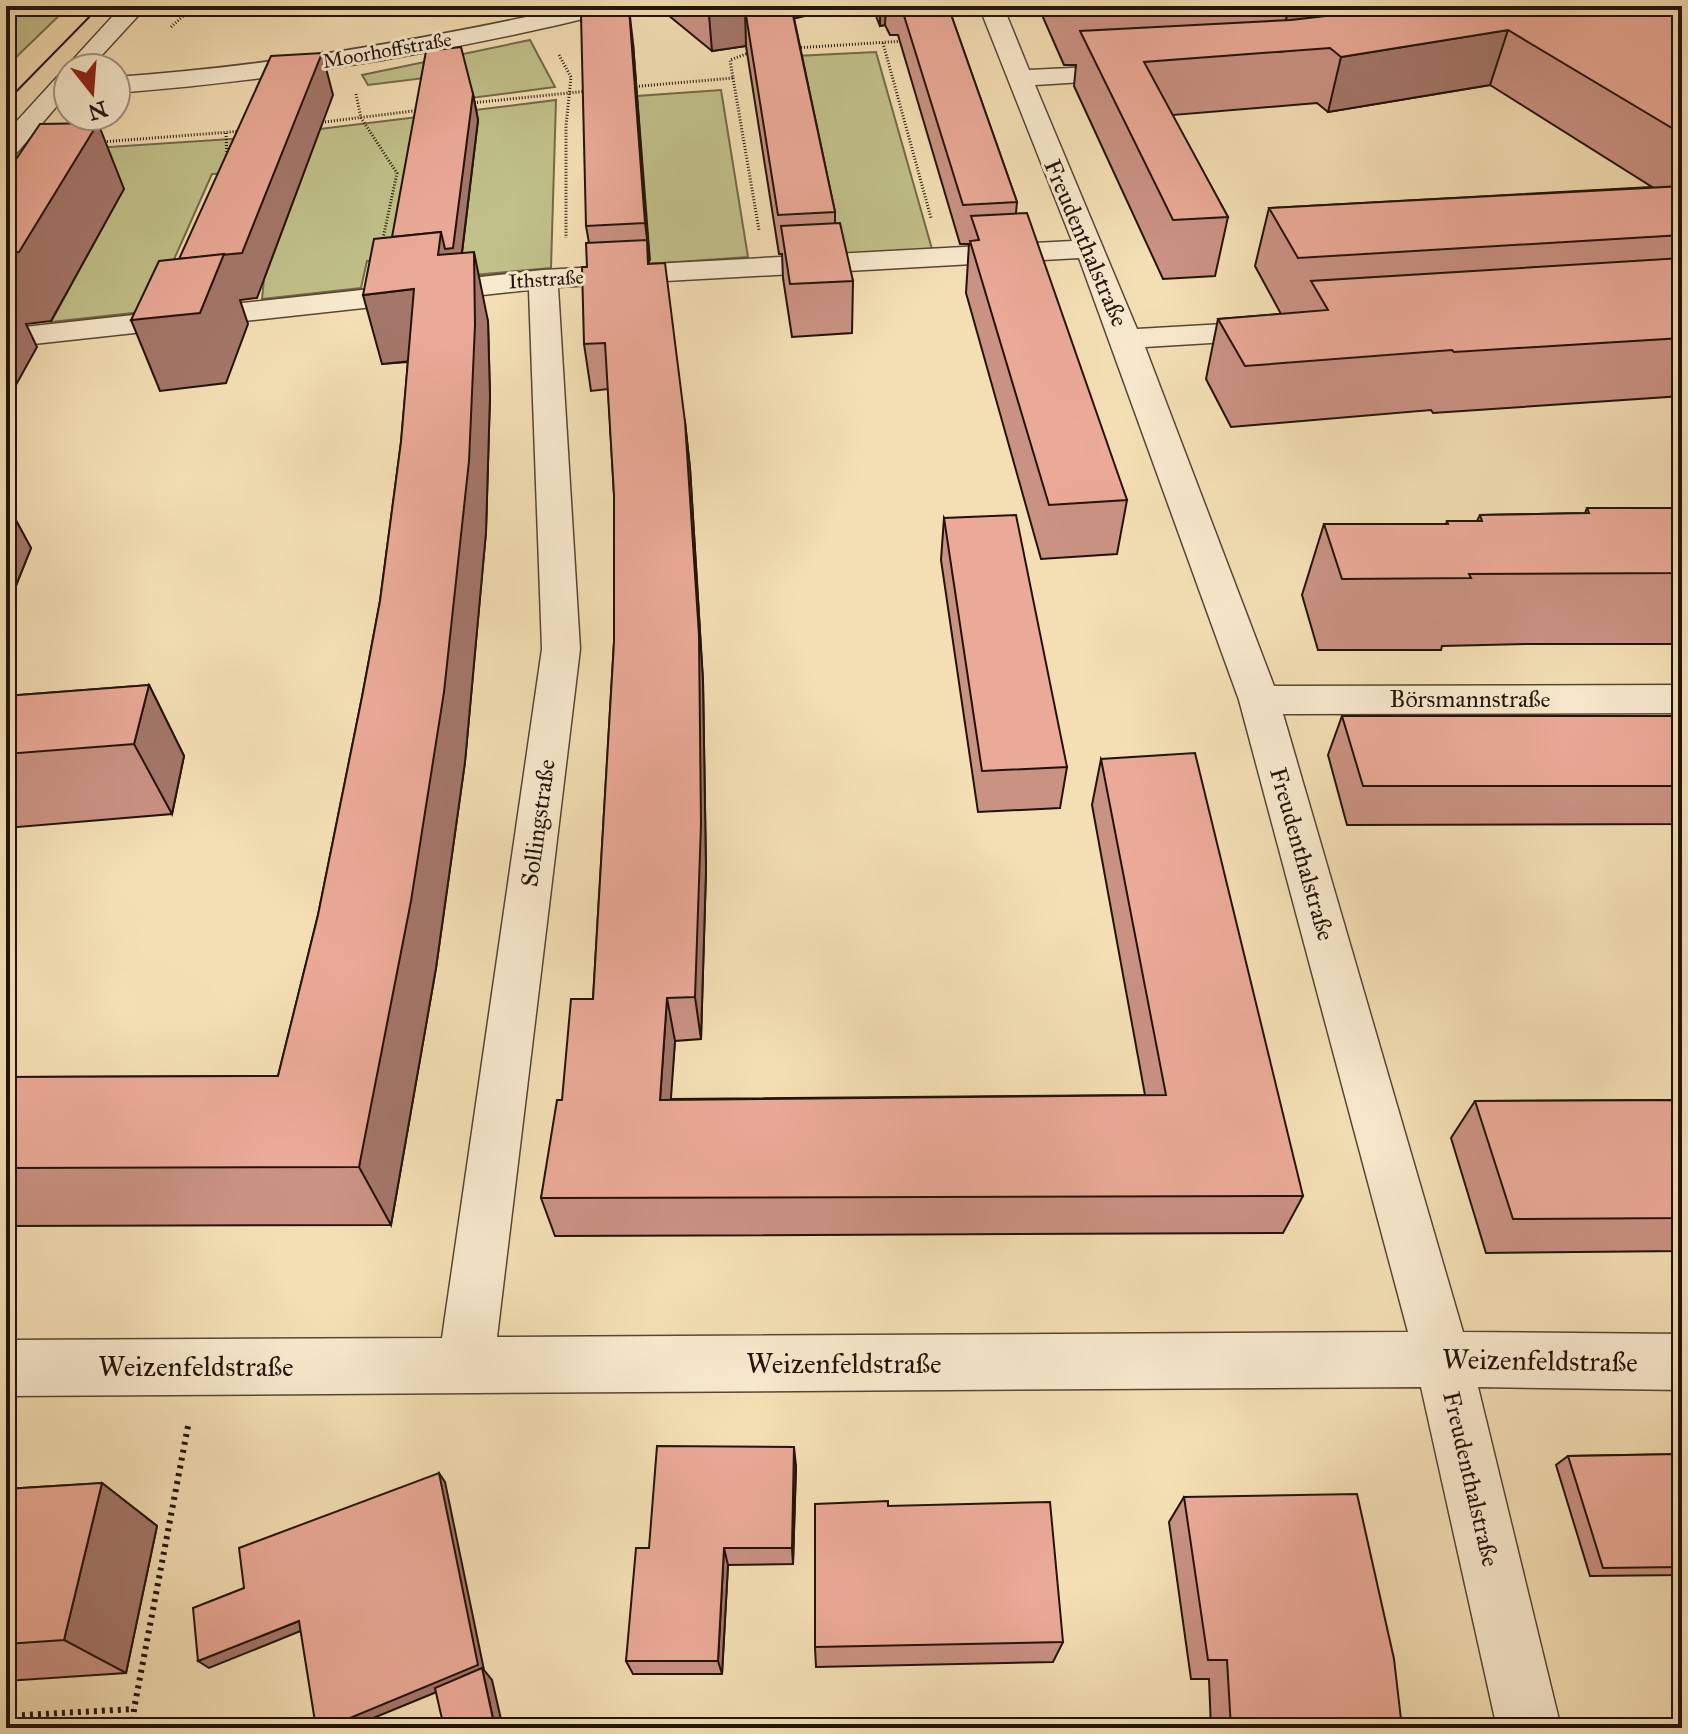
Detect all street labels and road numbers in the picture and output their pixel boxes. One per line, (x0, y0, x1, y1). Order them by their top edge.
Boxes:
street label: Moorhoffstraße (321, 27, 453, 73)
street label: Freudenthalstraße (1037, 155, 1135, 331)
street label: Ithstraße (508, 264, 584, 294)
street label: Börsmannstraße (1390, 684, 1550, 714)
street label: Sollingstraße (514, 757, 562, 889)
street label: Freudenthalstraße (1263, 764, 1341, 944)
street label: Weizenfeldstraße (1442, 1341, 1638, 1380)
street label: Weizenfeldstraße (746, 1346, 942, 1381)
street label: Weizenfeldstraße (98, 1349, 294, 1384)
street label: Freudenthalstraße (1436, 1388, 1506, 1570)

